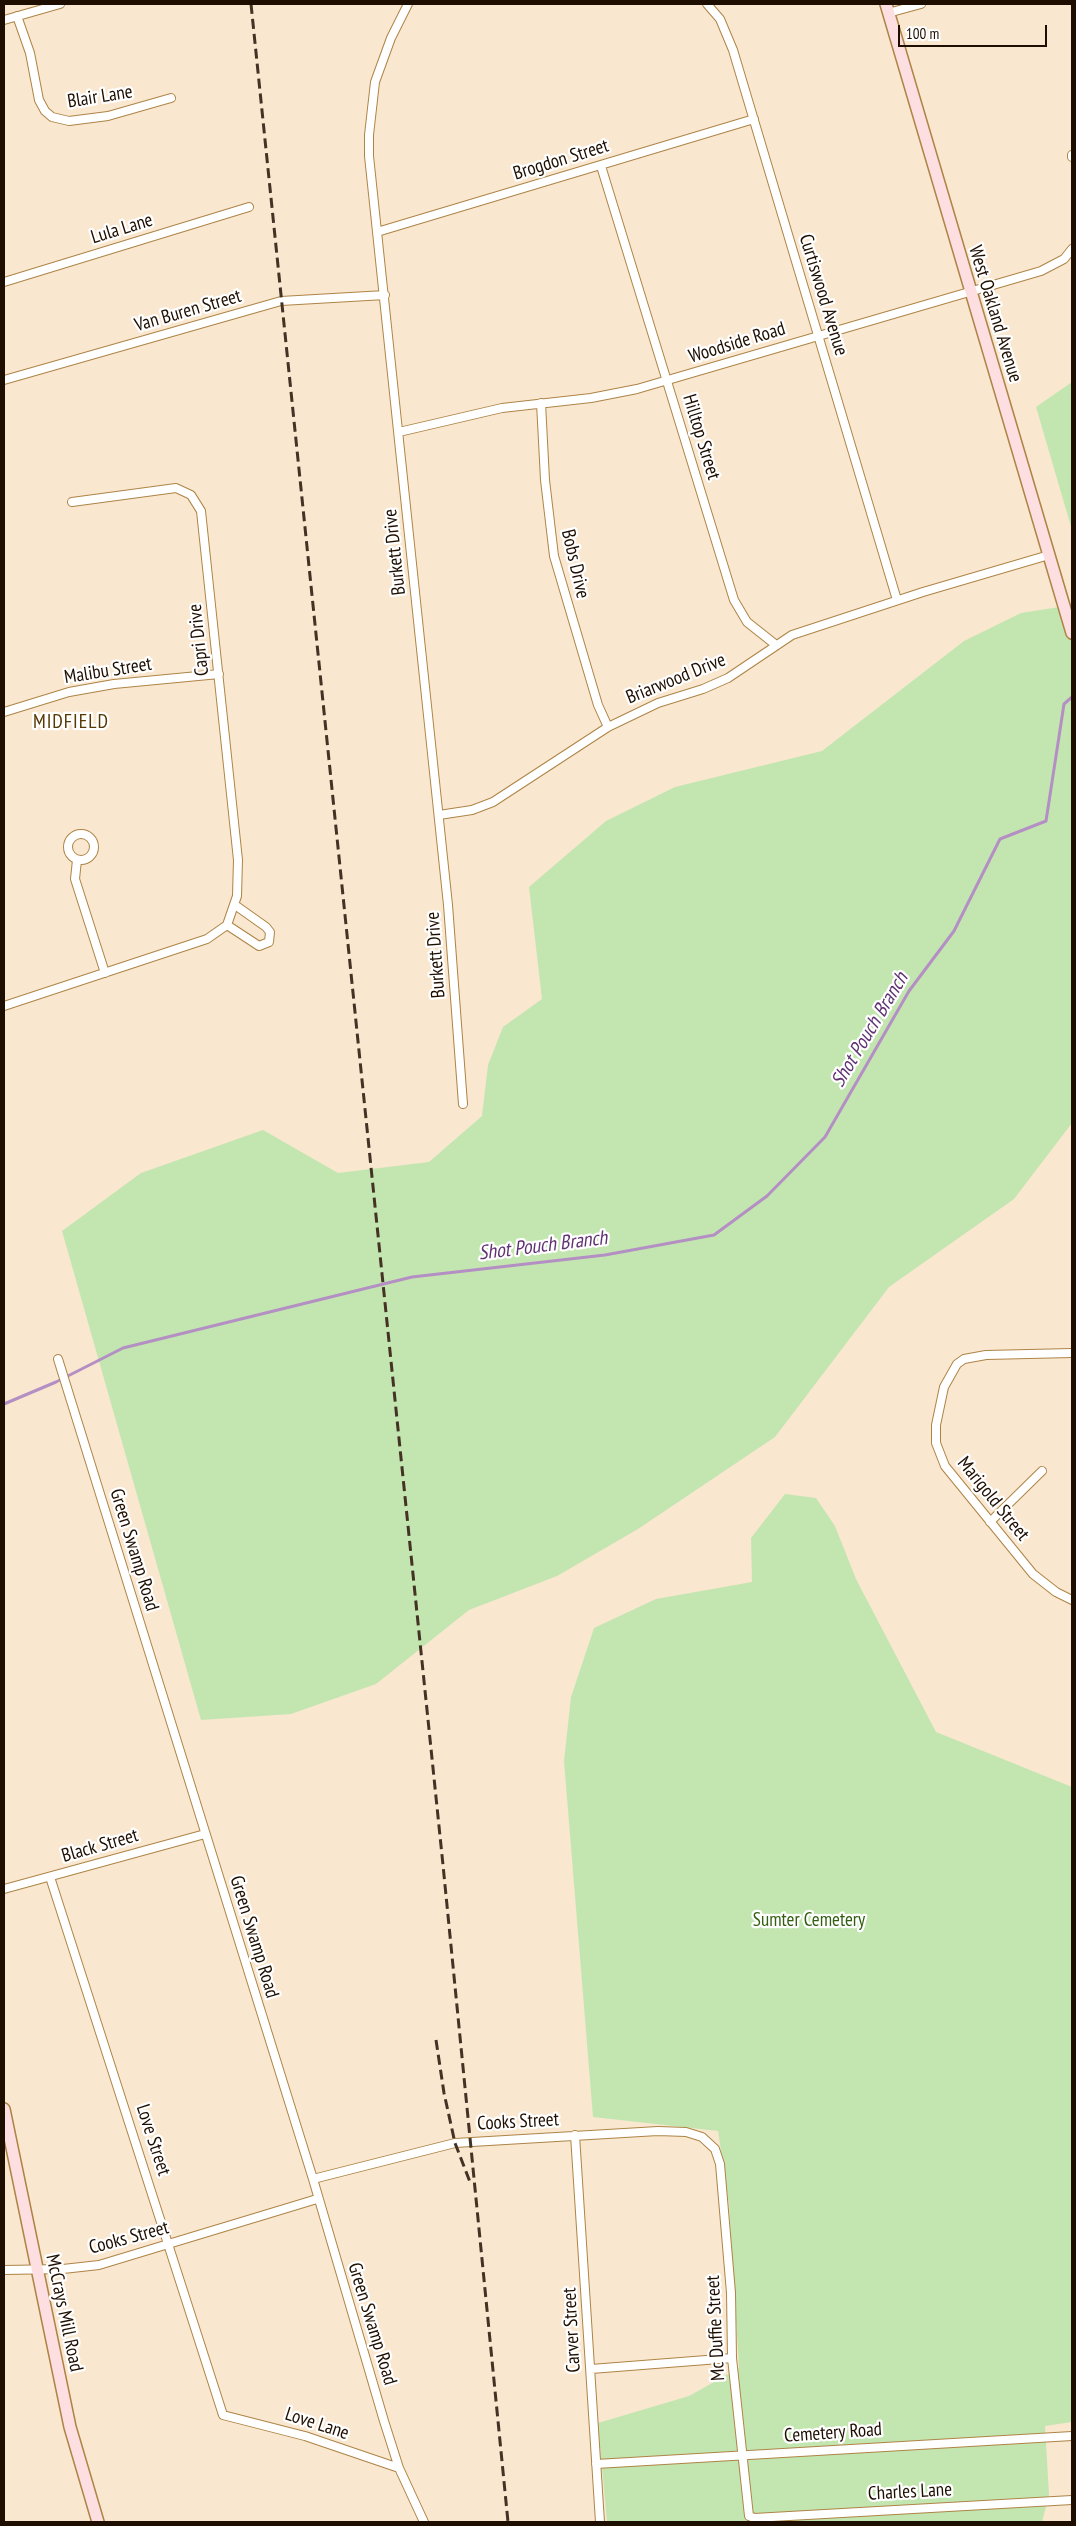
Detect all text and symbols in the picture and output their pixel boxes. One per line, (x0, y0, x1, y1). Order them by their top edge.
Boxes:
scale bar (901, 15, 1050, 47)
text: 100 m (906, 24, 939, 43)
street label: Blair Lane (66, 81, 134, 113)
street label: Brogdon Street (510, 135, 612, 185)
street label: Lula Lane (88, 209, 156, 249)
street label: Curtiswood Avenue (794, 231, 852, 359)
street label: West Oakland Avenue (963, 243, 1027, 385)
street label: Van Buren Street (132, 285, 244, 337)
street label: Woodside Road (686, 318, 788, 368)
street label: Hilltop Street (677, 392, 725, 482)
street label: Burkett Drive (379, 508, 411, 596)
street label: Bobs Drive (556, 527, 594, 601)
street label: Capri Drive (184, 603, 214, 677)
street label: Briarwood Drive (623, 649, 729, 709)
street label: Malibu Street (63, 653, 153, 689)
district label: MIDFIELD (32, 710, 110, 734)
street label: Burkett Drive (422, 911, 450, 999)
water label: Shot Pouch Branch (826, 968, 914, 1092)
water label: Shot Pouch Branch (477, 1226, 609, 1266)
street label: Marigold Street (952, 1452, 1034, 1546)
street label: Green Swamp Road (105, 1486, 163, 1614)
street label: Black Street (59, 1824, 141, 1868)
street label: Green Swamp Road (225, 1873, 283, 2001)
park label: Sumter Cemetery (753, 1910, 865, 1932)
street label: Love Street (131, 2101, 175, 2179)
street label: Cooks Street (477, 2108, 559, 2136)
street label: Cooks Street (87, 2216, 171, 2260)
street label: McCrays Mill Road (40, 2252, 88, 2374)
street label: Green Swamp Road (343, 2260, 401, 2388)
street label: Mc Duffie Street (702, 2275, 730, 2381)
street label: Carver Street (558, 2287, 586, 2373)
street label: Love Lane (282, 2403, 352, 2445)
street label: Cemetery Road (783, 2418, 883, 2448)
street label: Charles Lane (867, 2478, 953, 2506)

